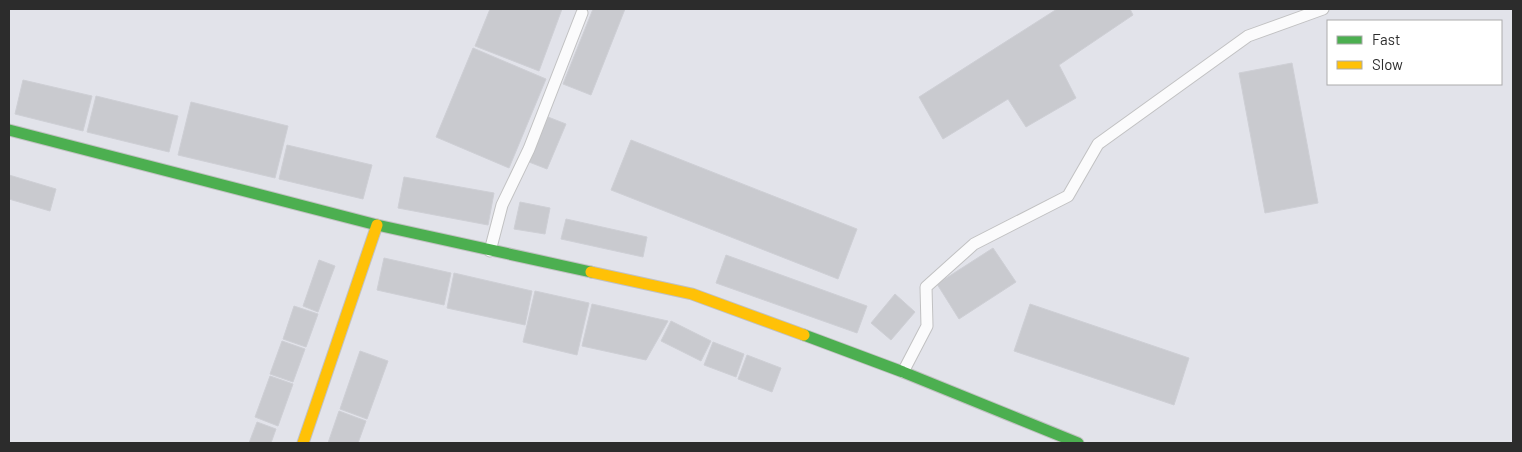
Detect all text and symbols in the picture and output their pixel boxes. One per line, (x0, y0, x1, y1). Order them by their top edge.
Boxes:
legend (1327, 20, 1502, 85)
text: Fast (1372, 30, 1400, 48)
text: Slow (1372, 55, 1403, 73)

